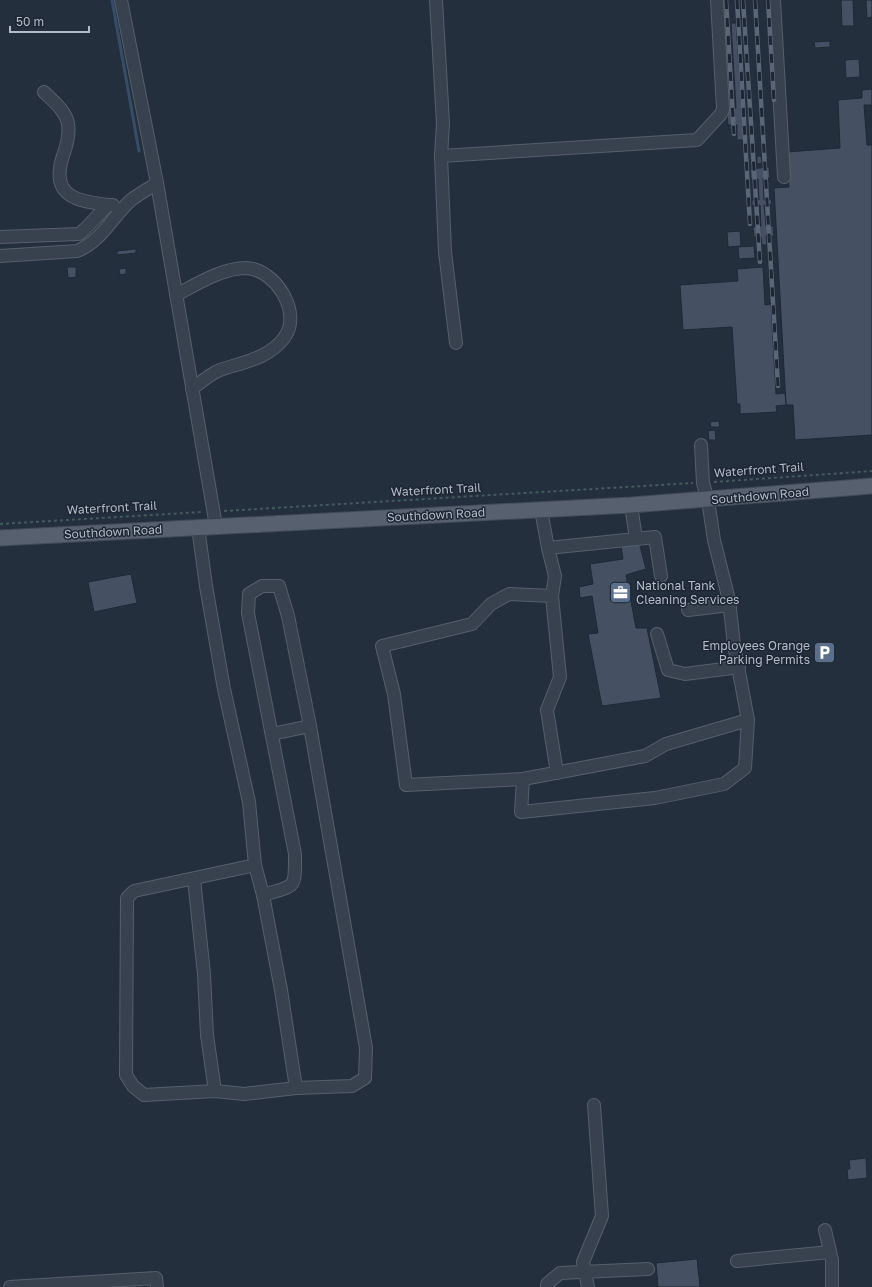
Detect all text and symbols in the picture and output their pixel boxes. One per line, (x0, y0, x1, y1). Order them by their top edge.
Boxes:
scale bar (10, 8, 89, 34)
text: 50 m (16, 14, 44, 29)
street label: Waterfront Trail (713, 459, 805, 480)
street label: Waterfront Trail (390, 480, 482, 499)
street label: Southdown Road (710, 484, 810, 507)
street label: Waterfront Trail (66, 498, 158, 517)
street label: Southdown Road (387, 504, 485, 525)
street label: Southdown Road (64, 521, 162, 542)
place label: National Tank Cleaning Services (636, 578, 739, 607)
office icon: National Tank Cleaning Services (608, 580, 634, 606)
place label: Employees Orange Parking Permits (702, 638, 810, 667)
parking icon: Employees Orange Parking Permits (812, 640, 838, 666)

